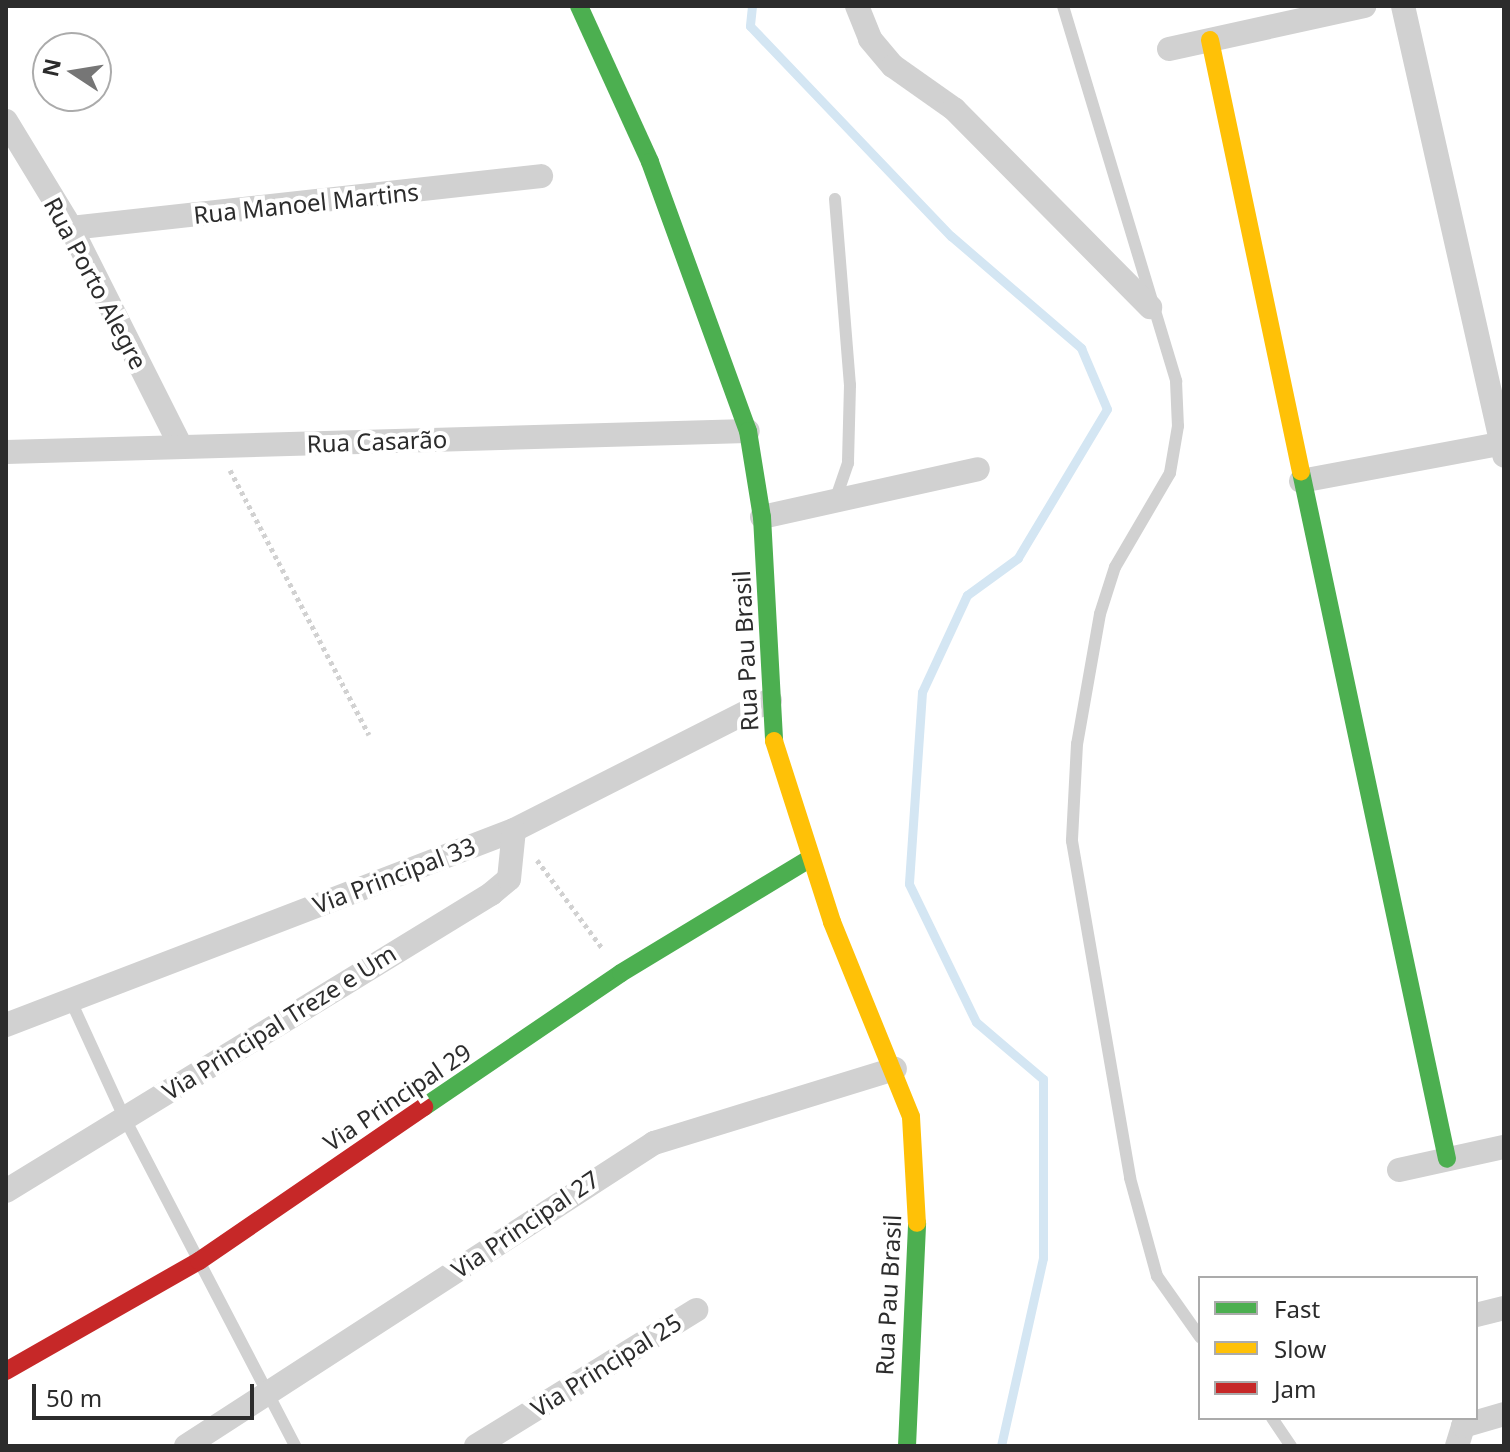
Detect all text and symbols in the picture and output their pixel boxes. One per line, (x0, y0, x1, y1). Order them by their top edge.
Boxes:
north arrow (32, 32, 112, 112)
text: N (34, 56, 67, 79)
street label: Rua Manoel Martins (192, 177, 420, 229)
street label: Rua Porto Alegre (39, 192, 153, 374)
street label: Rua Casarão (306, 424, 448, 458)
street label: Rua Pau Brasil (726, 570, 764, 732)
street label: Via Principal 33 (309, 831, 479, 919)
street label: Via Principal Treze e Um (157, 938, 401, 1106)
street label: Via Principal 29 (318, 1037, 476, 1157)
street label: Via Principal 27 (446, 1164, 604, 1284)
street label: Rua Pau Brasil (869, 1214, 907, 1376)
legend (1198, 1276, 1478, 1420)
text: Fast (1274, 1292, 1320, 1325)
street label: Via Principal 25 (526, 1307, 686, 1423)
text: Slow (1274, 1332, 1326, 1365)
scale bar (36, 1368, 258, 1418)
text: Jam (1274, 1372, 1316, 1405)
text: 50 m (46, 1381, 102, 1414)

